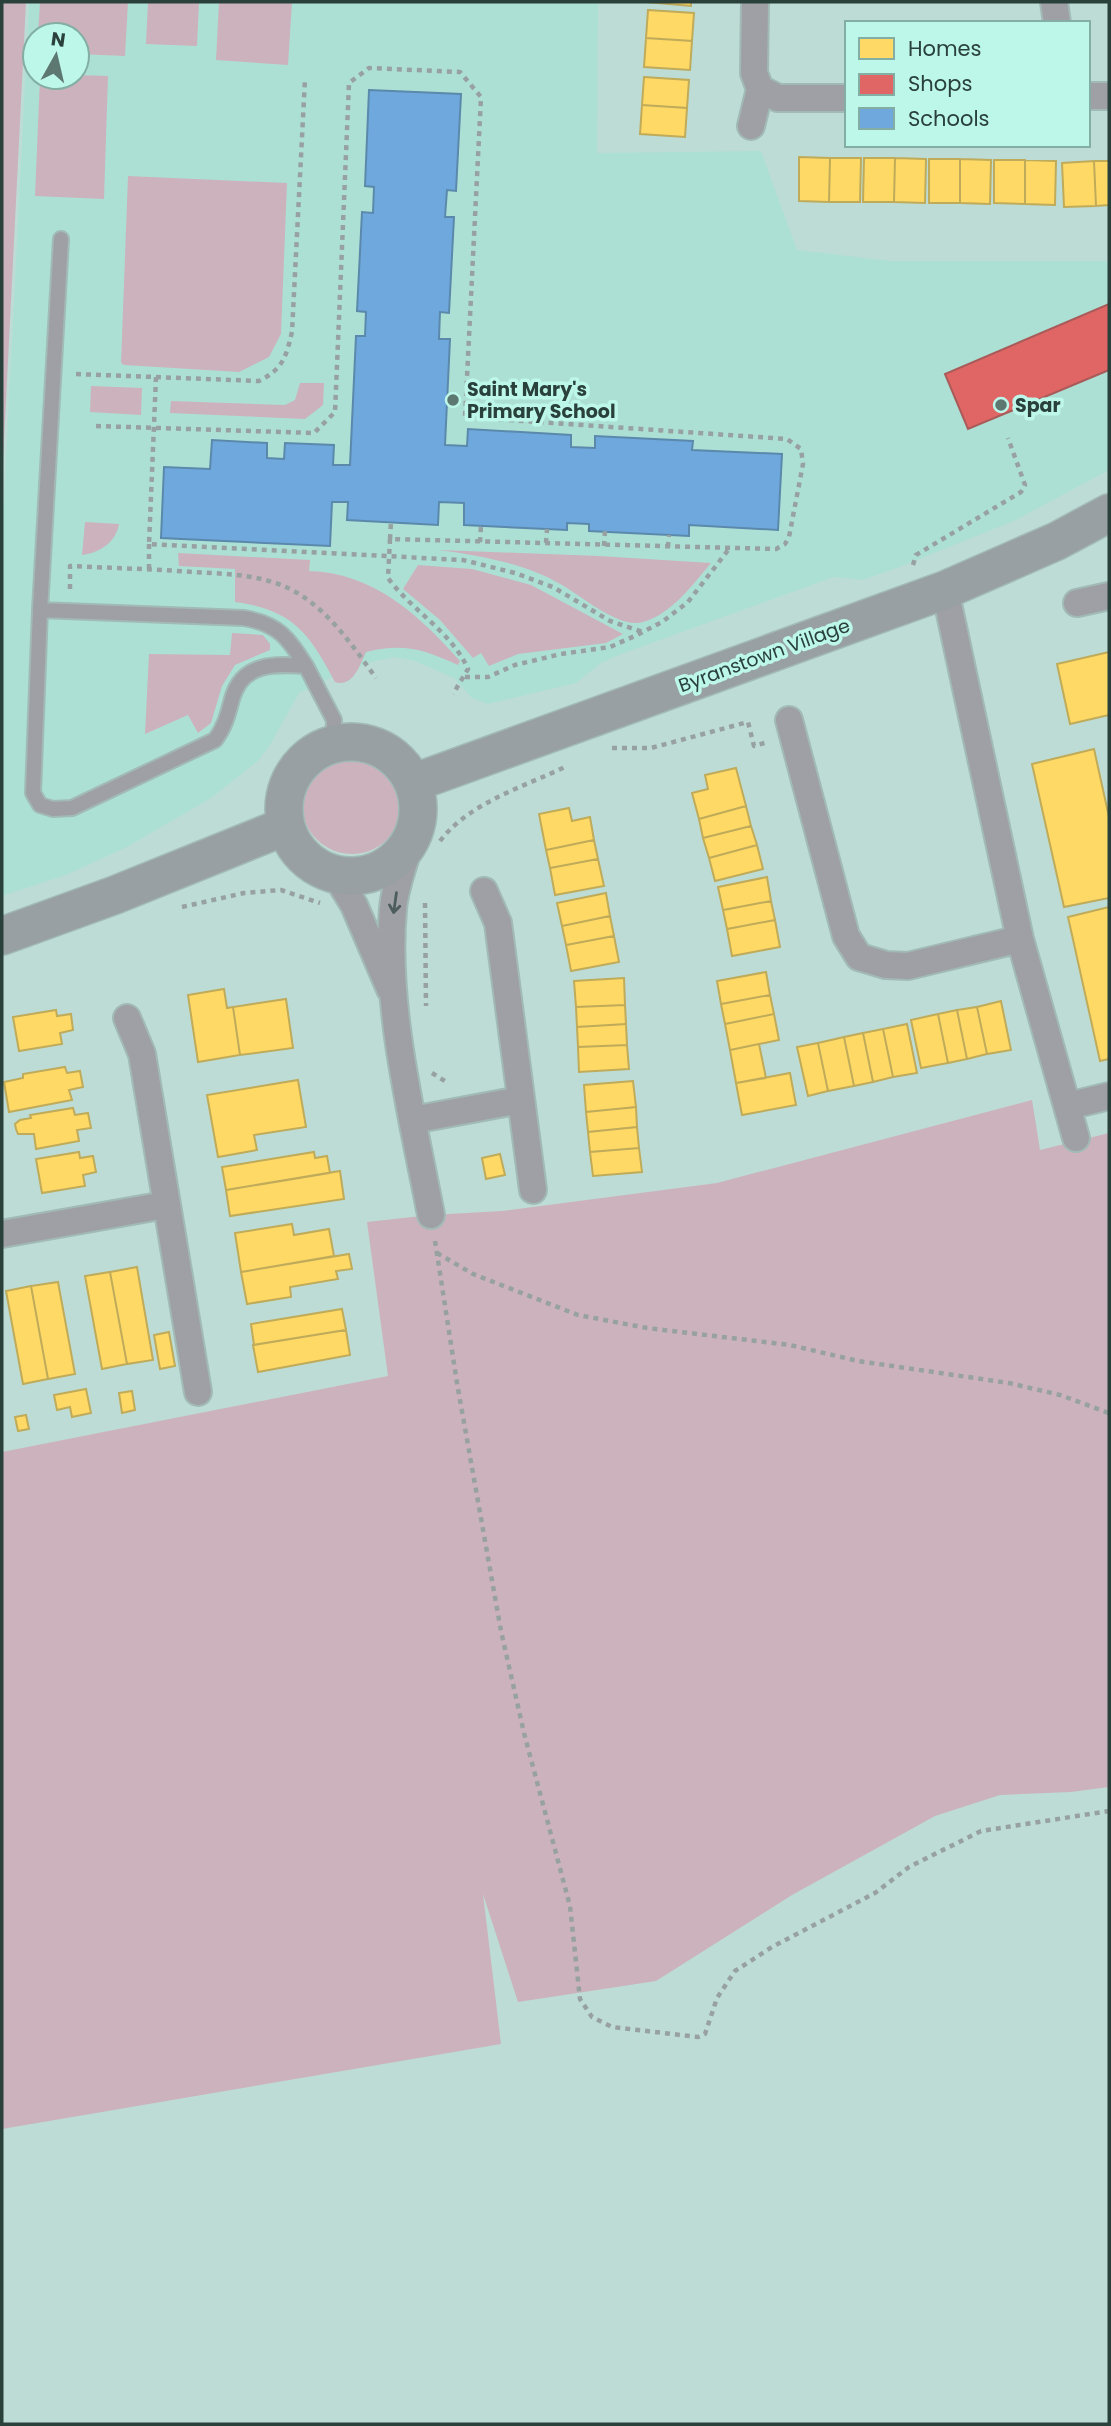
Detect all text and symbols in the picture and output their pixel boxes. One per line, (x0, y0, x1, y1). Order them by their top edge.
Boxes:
north arrow (21, 21, 91, 91)
legend (845, 21, 1090, 147)
text: N (49, 25, 67, 54)
text: Homes (908, 34, 982, 63)
text: Shops (908, 69, 972, 98)
text: Schools (908, 104, 990, 133)
place label: Saint Mary's Primary School (467, 376, 616, 425)
marker: Saint Mary's Primary School (445, 392, 461, 408)
place label: Spar (1015, 392, 1061, 419)
marker: Spar (993, 397, 1009, 413)
street label: Byranstown Village (675, 612, 854, 699)
one-way arrow (388, 891, 401, 914)

